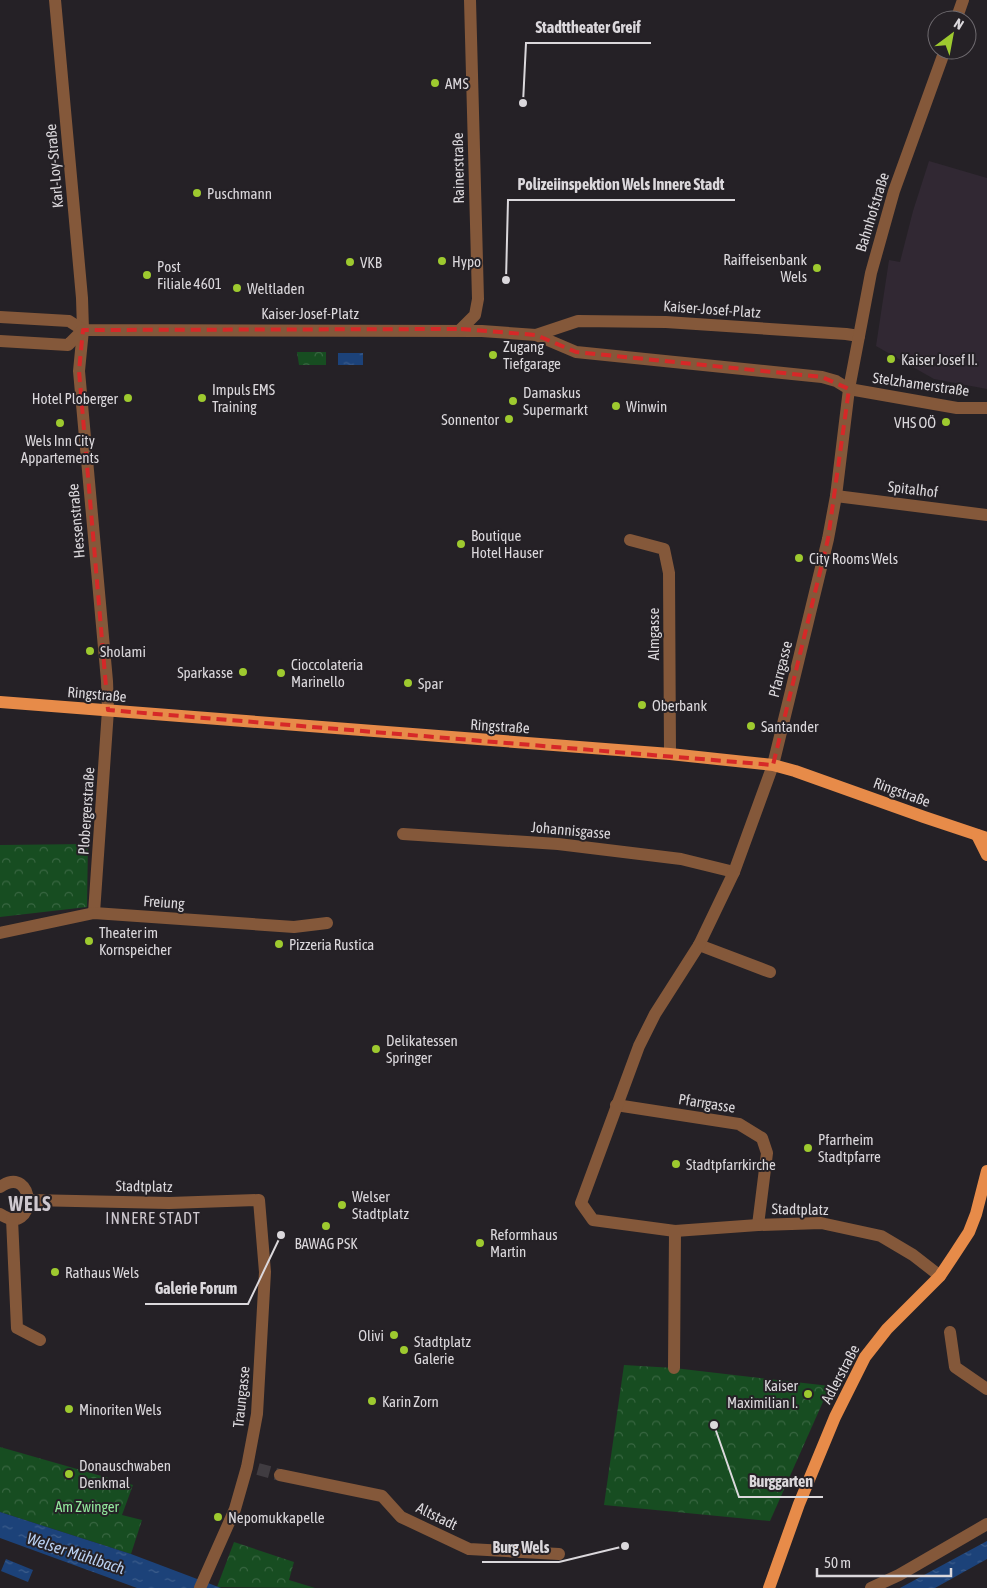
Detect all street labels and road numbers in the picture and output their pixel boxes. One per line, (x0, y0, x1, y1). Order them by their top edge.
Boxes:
street label: Karl-Loy-Straße (42, 123, 66, 209)
street label: Rainerstraße (449, 132, 467, 204)
street label: Bahnhofstraße (852, 170, 892, 254)
street label: Kaiser-Josef-Platz (663, 297, 762, 321)
street label: Kaiser-Josef-Platz (261, 305, 359, 322)
street label: Stelzhamerstraße (872, 369, 971, 399)
street label: Spitalhof (887, 477, 939, 501)
street label: Hessenstraße (64, 483, 88, 559)
street label: Almgasse (645, 607, 662, 660)
street label: Pfarrgasse (765, 639, 795, 699)
street label: Ringstraße (67, 683, 127, 705)
street label: Ringstraße (470, 715, 530, 737)
street label: Plobergerstraße (74, 766, 98, 856)
street label: Ringstraße (871, 774, 933, 810)
street label: Johannisgasse (530, 818, 612, 842)
street label: Freiung (143, 892, 186, 912)
street label: Pfarrgasse (677, 1090, 737, 1116)
street label: Stadtplatz (115, 1177, 173, 1195)
street label: Stadtplatz (771, 1200, 829, 1218)
street label: Adlerstraße (817, 1342, 863, 1406)
street label: Traungasse (229, 1365, 253, 1429)
street label: Altstadt (414, 1499, 460, 1533)

